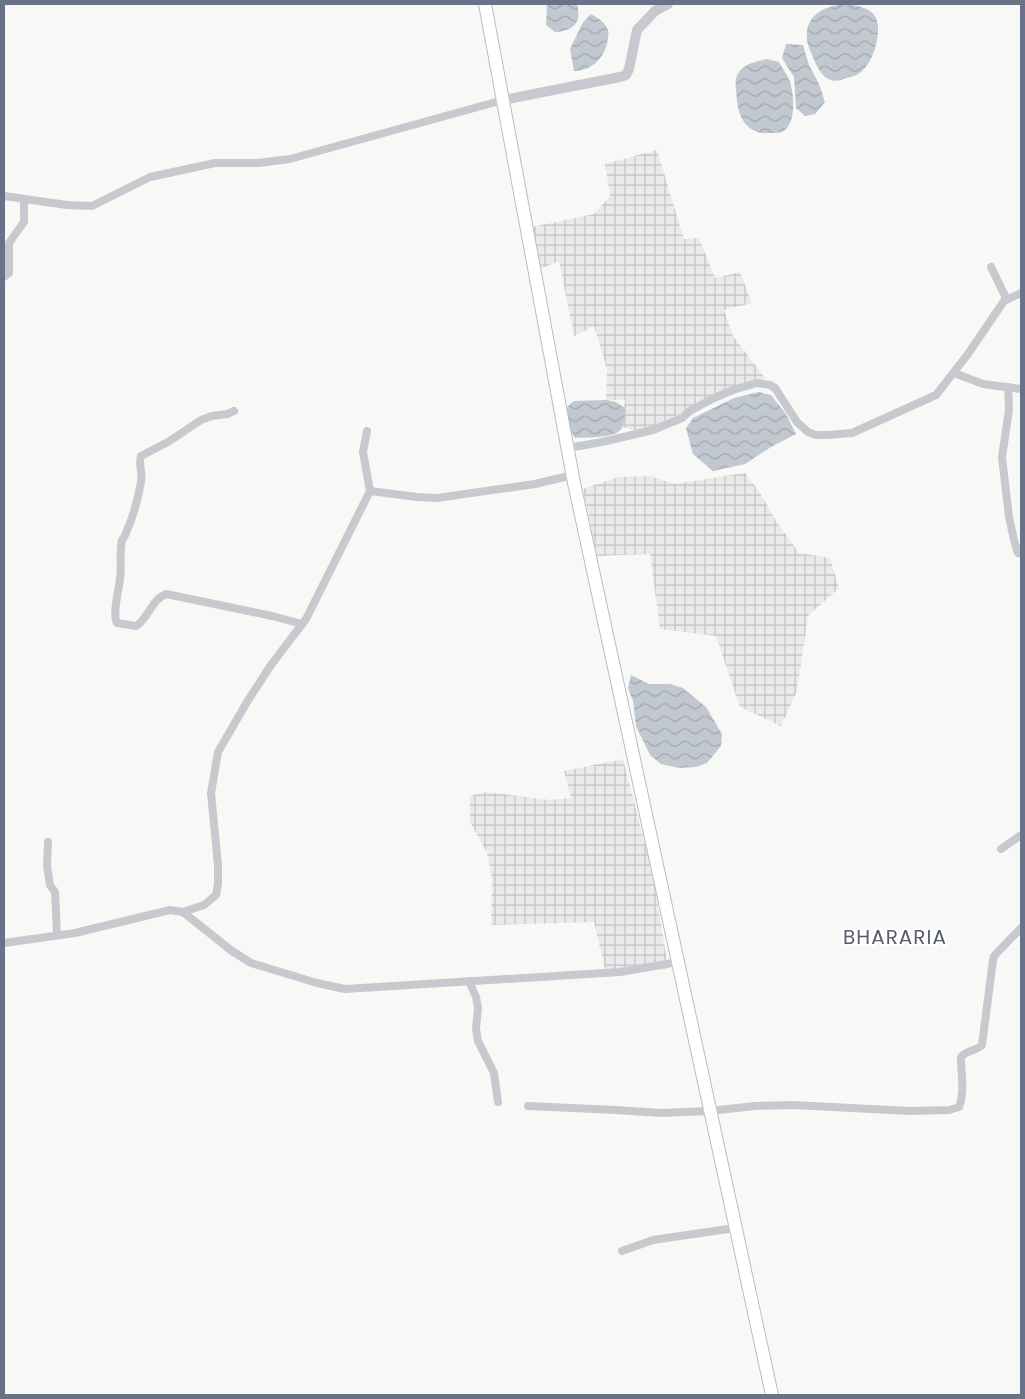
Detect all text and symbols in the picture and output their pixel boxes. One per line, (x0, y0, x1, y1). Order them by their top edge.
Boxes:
district label: BHARARIA (843, 923, 947, 951)

